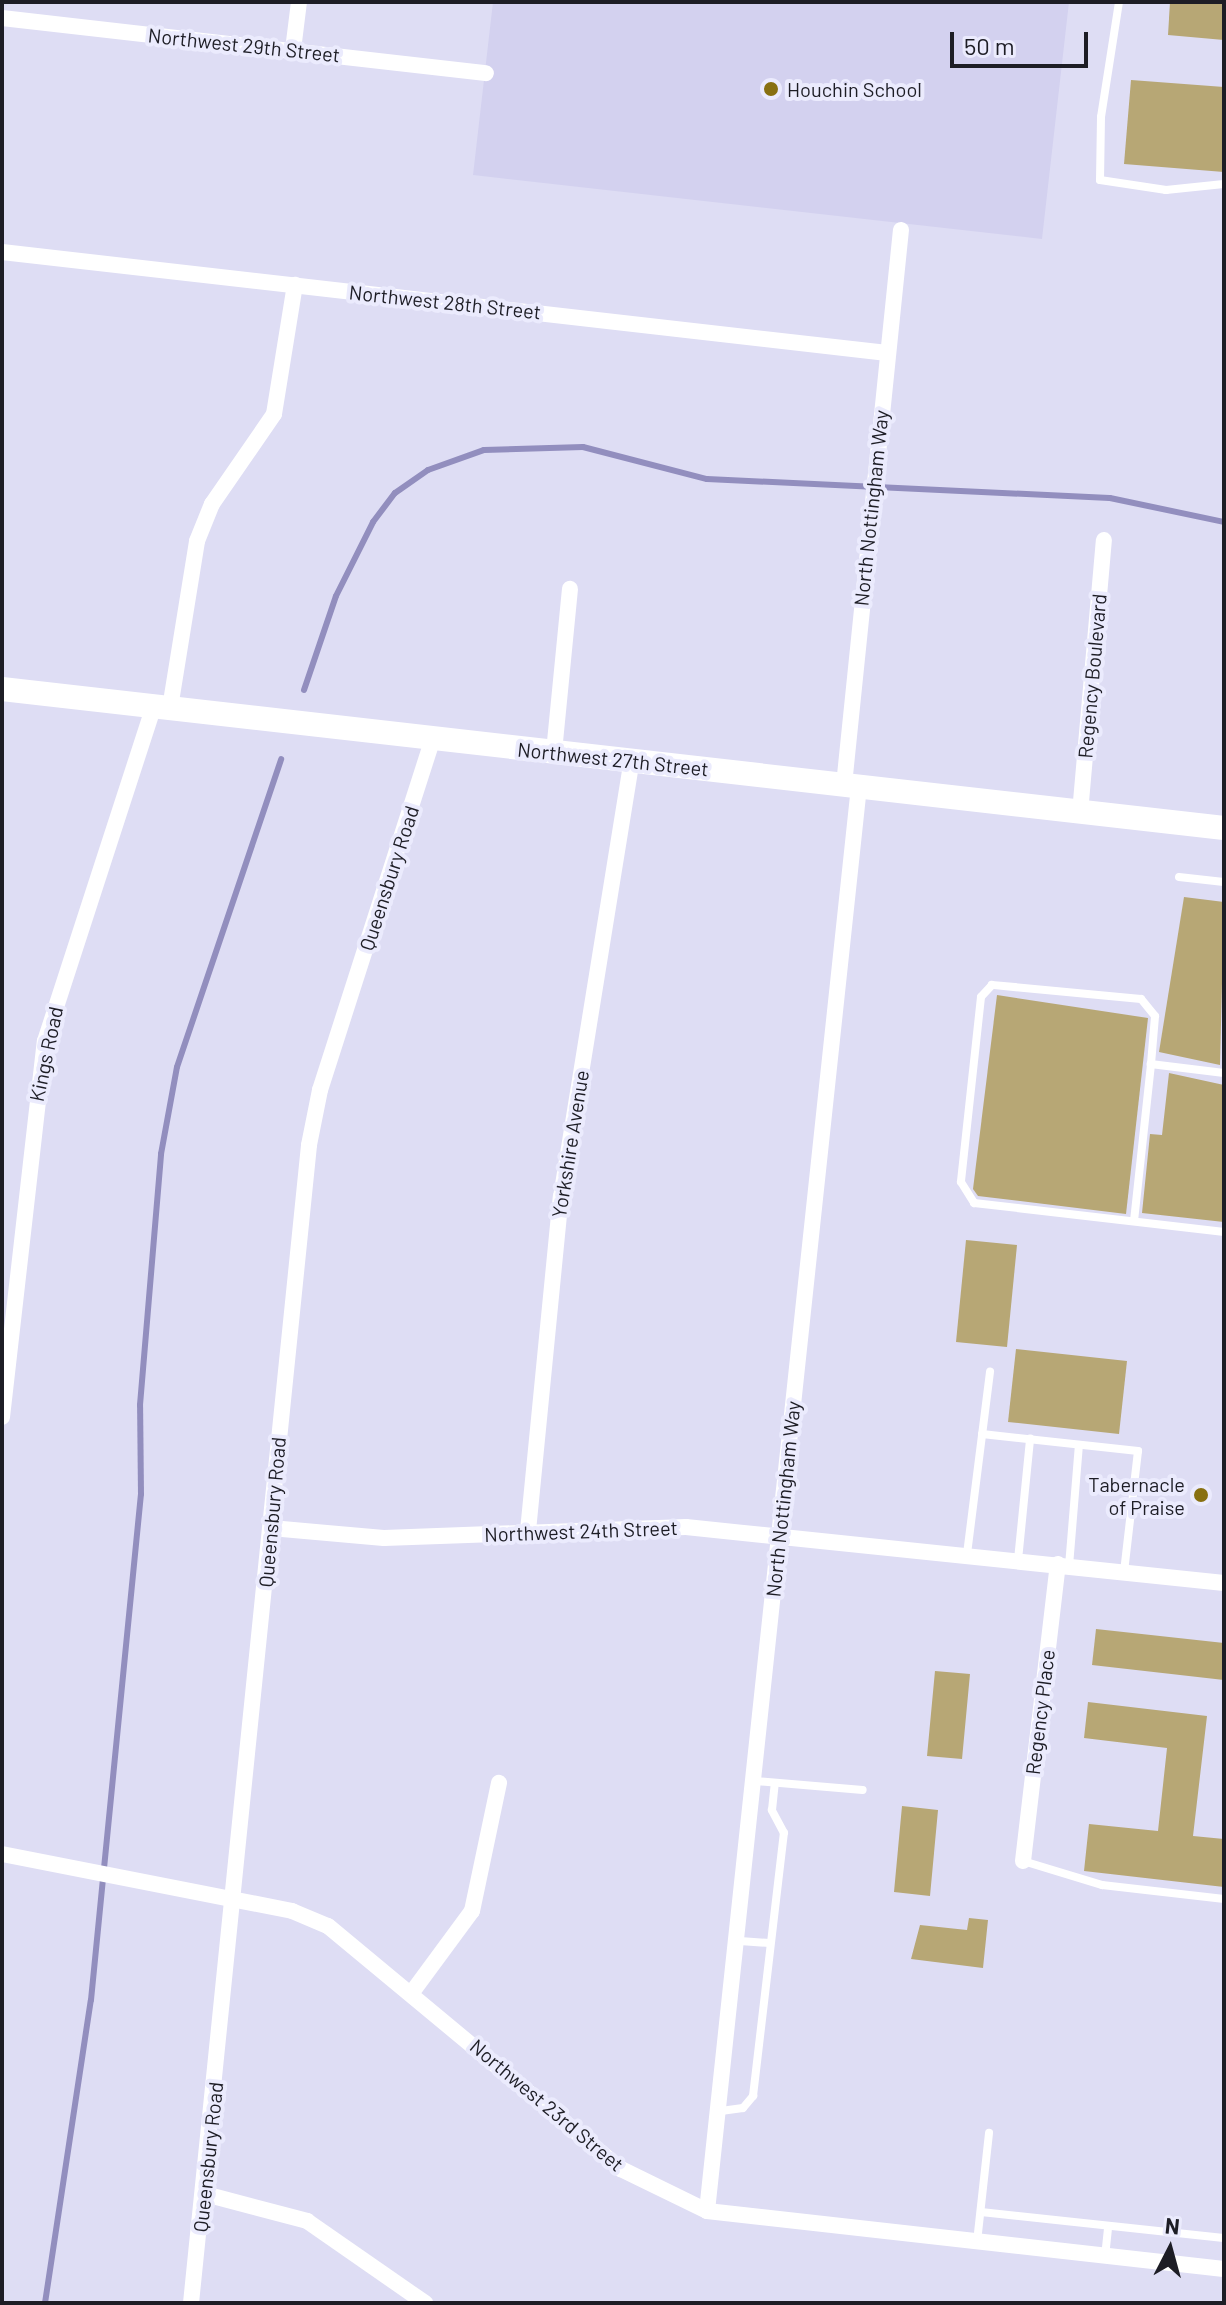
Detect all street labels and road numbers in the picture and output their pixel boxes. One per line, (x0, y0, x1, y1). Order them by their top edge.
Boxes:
street label: Northwest 29th Street (147, 23, 341, 67)
street label: Northwest 28th Street (348, 280, 542, 324)
street label: North Nottingham Way (849, 409, 893, 607)
street label: Regency Boulevard (1073, 593, 1111, 759)
street label: Northwest 27th Street (516, 737, 710, 781)
street label: Queensbury Road (354, 803, 424, 953)
street label: Kings Road (24, 1004, 68, 1104)
street label: Yorkshire Avenue (546, 1068, 594, 1220)
street label: North Nottingham Way (761, 1400, 805, 1598)
street label: Queensbury Road (253, 1436, 291, 1588)
street label: Northwest 24th Street (484, 1516, 678, 1546)
street label: Regency Place (1020, 1648, 1060, 1776)
street label: Northwest 23rd Street (465, 2034, 629, 2176)
street label: Queensbury Road (188, 2081, 228, 2233)

